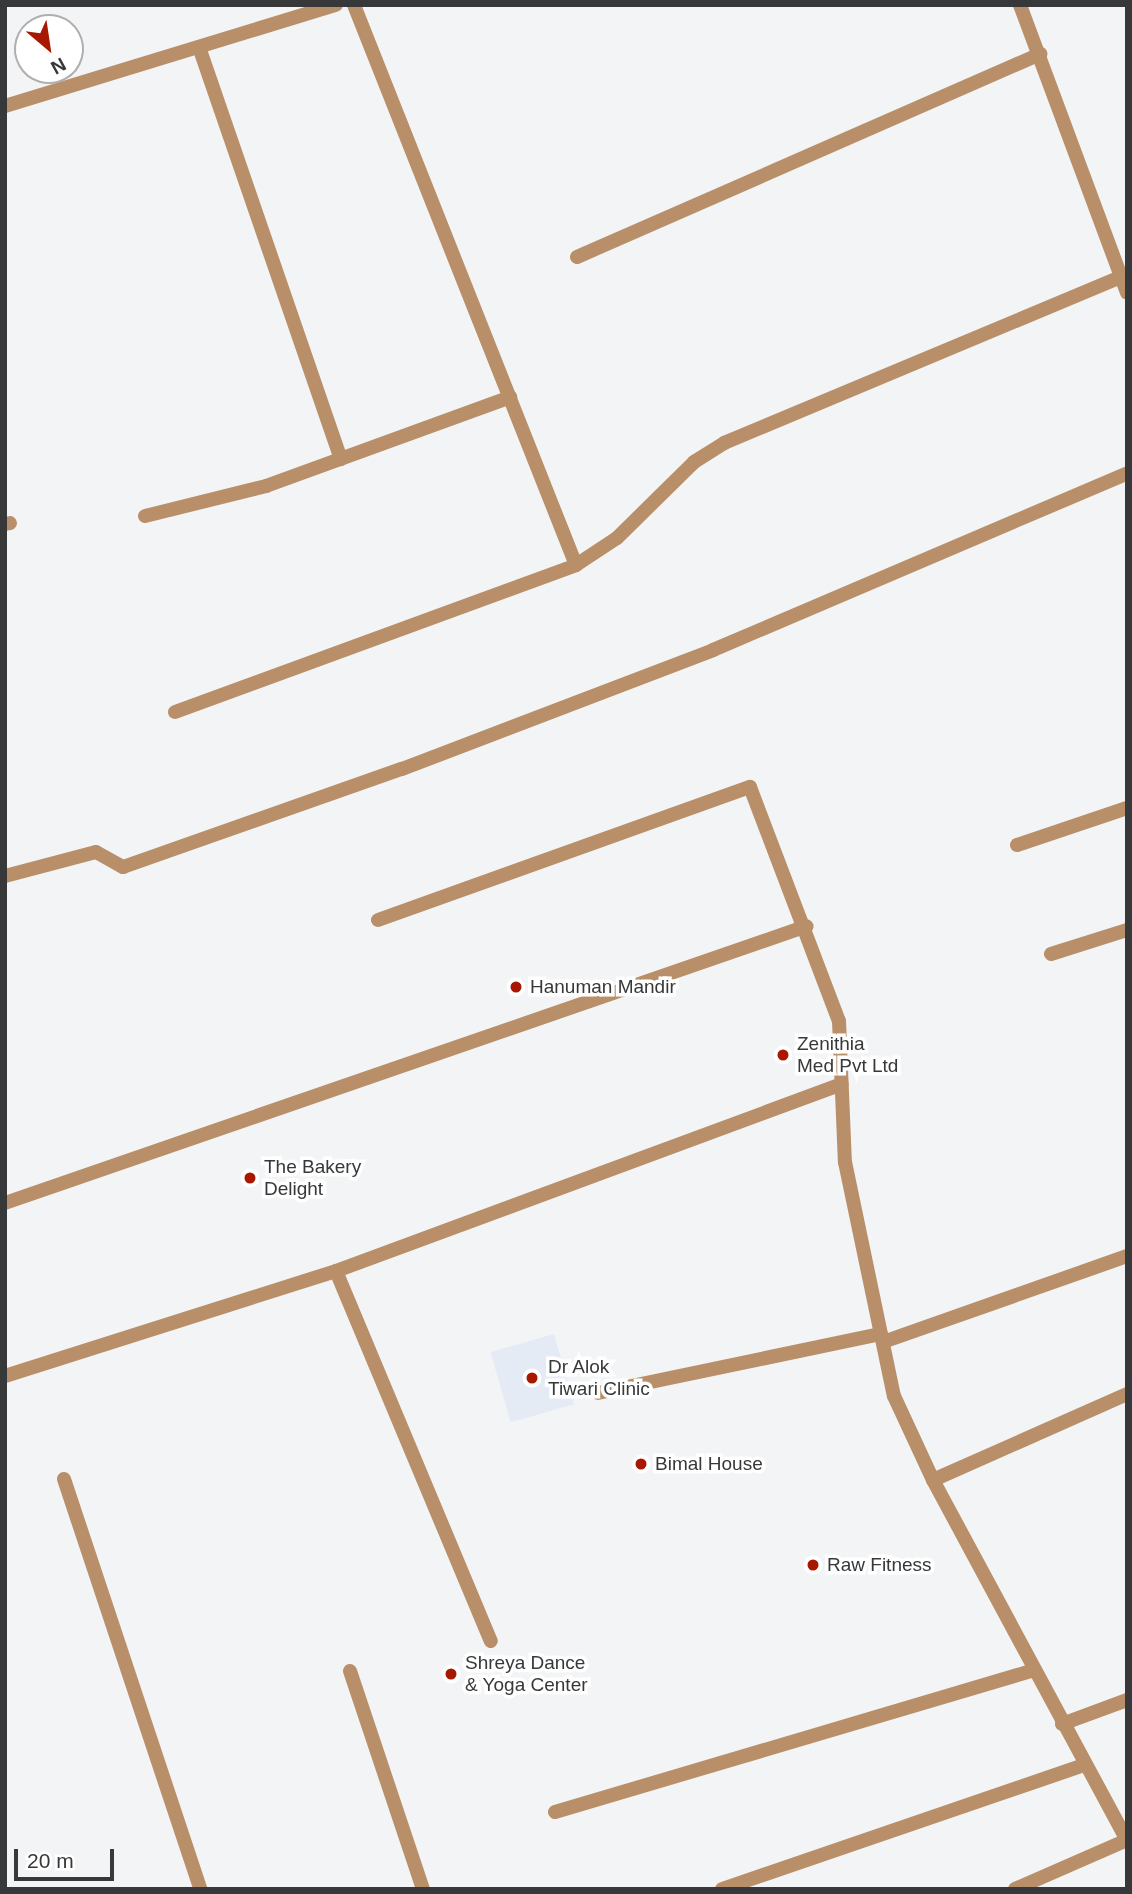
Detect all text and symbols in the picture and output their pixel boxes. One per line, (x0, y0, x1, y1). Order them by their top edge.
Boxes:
north arrow (14, 14, 84, 84)
text: N (47, 54, 70, 79)
place label: Hanuman Mandir (530, 976, 676, 998)
marker: Hanuman Mandir (508, 979, 524, 995)
place label: Zenithia Med Pvt Ltd (797, 1033, 898, 1077)
marker: Zenithia Med Pvt Ltd (775, 1047, 791, 1063)
place label: The Bakery Delight (264, 1156, 361, 1200)
marker: The Bakery Delight (242, 1170, 258, 1186)
place label: Dr Alok Tiwari Clinic (548, 1356, 650, 1400)
marker: Dr Alok Tiwari Clinic (522, 1368, 542, 1388)
place label: Bimal House (655, 1453, 763, 1475)
marker: Bimal House (633, 1456, 649, 1472)
place label: Raw Fitness (827, 1554, 932, 1576)
marker: Raw Fitness (805, 1557, 821, 1573)
place label: Shreya Dance & Yoga Center (465, 1652, 588, 1696)
marker: Shreya Dance & Yoga Center (443, 1666, 459, 1682)
scale bar (18, 1834, 117, 1878)
text: 20 m (27, 1849, 74, 1872)

